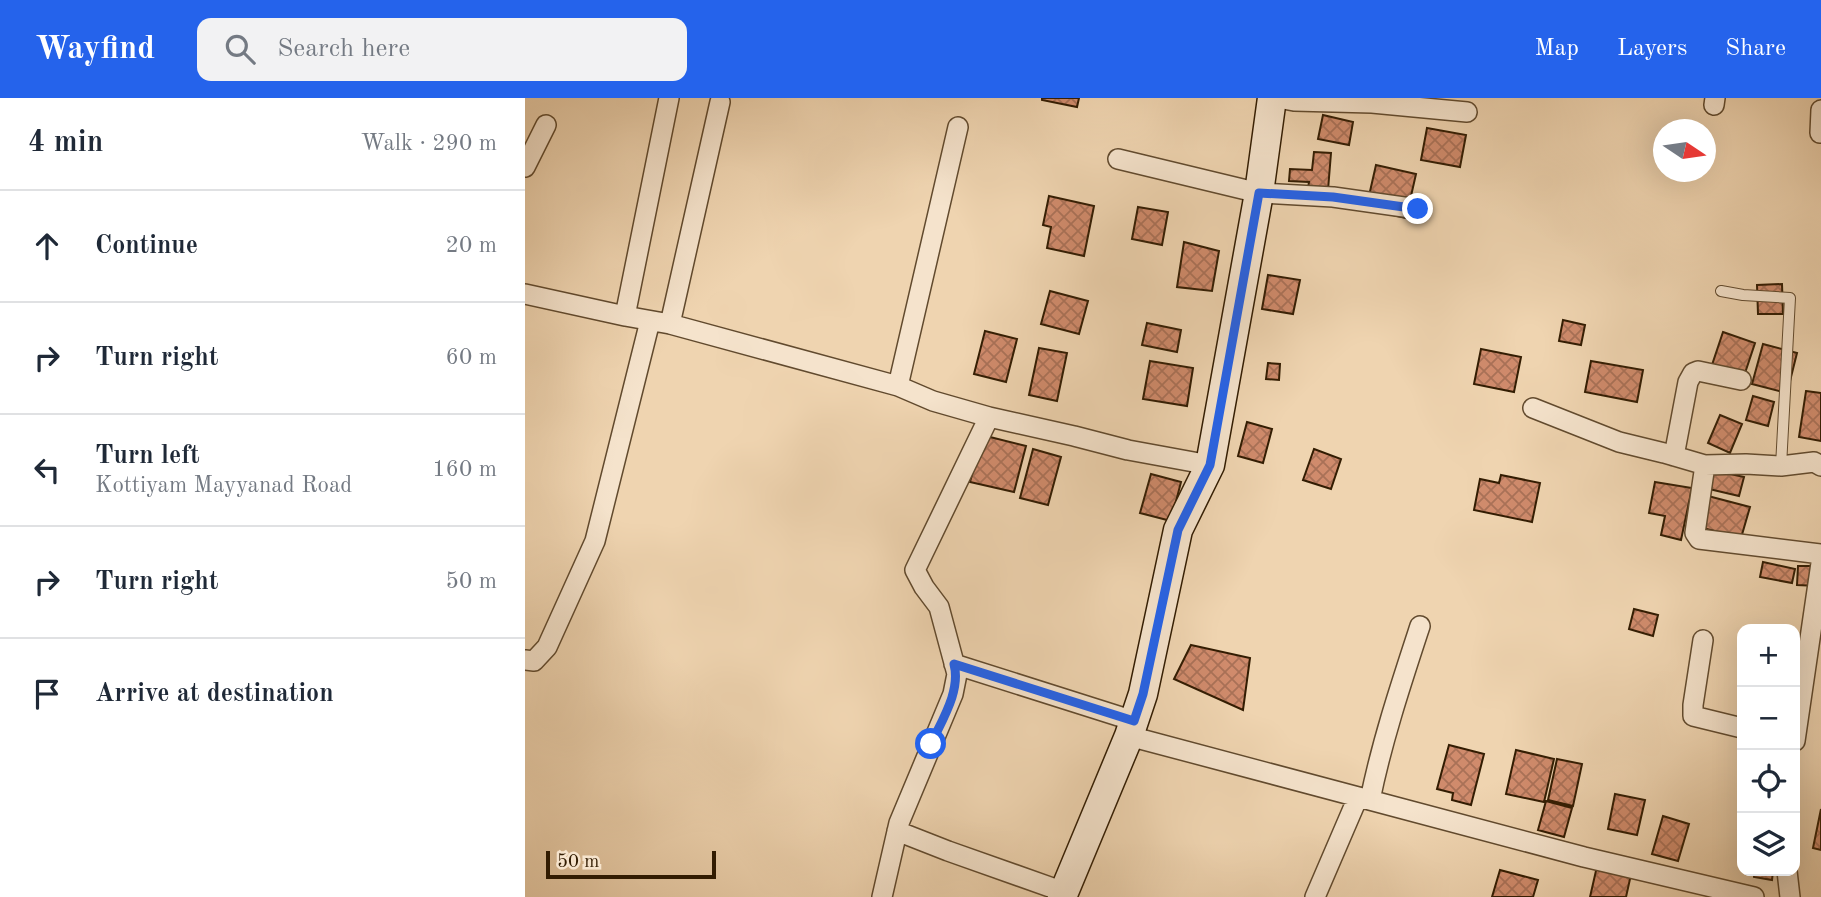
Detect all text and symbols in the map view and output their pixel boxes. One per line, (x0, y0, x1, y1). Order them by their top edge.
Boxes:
search box (197, 18, 687, 81)
icon: search (221, 30, 259, 68)
text: Wayfind (35, 33, 155, 66)
text: Search here (277, 36, 410, 62)
text: Map (1535, 37, 1579, 61)
text: Layers (1617, 37, 1687, 61)
text: Share (1725, 37, 1786, 61)
north arrow (1653, 119, 1716, 182)
text: 4 min (28, 128, 103, 158)
text: Walk · 290 m (361, 132, 497, 155)
route end (1402, 193, 1433, 224)
icon: ahead (28, 227, 66, 265)
text: Continue (95, 233, 198, 259)
text: 20 m (446, 234, 497, 257)
icon: right (28, 339, 66, 377)
text: Turn right (95, 345, 218, 371)
text: 60 m (446, 346, 497, 369)
text: Turn left (95, 443, 200, 469)
icon: left (28, 451, 66, 489)
text: 160 m (432, 458, 497, 481)
text: Kottiyam Mayyanad Road (95, 474, 352, 497)
icon: right (28, 563, 66, 601)
text: Turn right (95, 569, 218, 595)
text: 50 m (446, 570, 497, 593)
map controls (1737, 624, 1800, 876)
button: + (1737, 624, 1800, 687)
icon: arrive (28, 675, 66, 713)
text: Arrive at destination (95, 681, 334, 707)
button: − (1737, 687, 1800, 750)
route start (915, 728, 946, 759)
button: locate (1737, 750, 1800, 813)
button: layers (1737, 813, 1800, 876)
scale bar (546, 848, 716, 880)
text: 50 m (557, 853, 599, 872)

